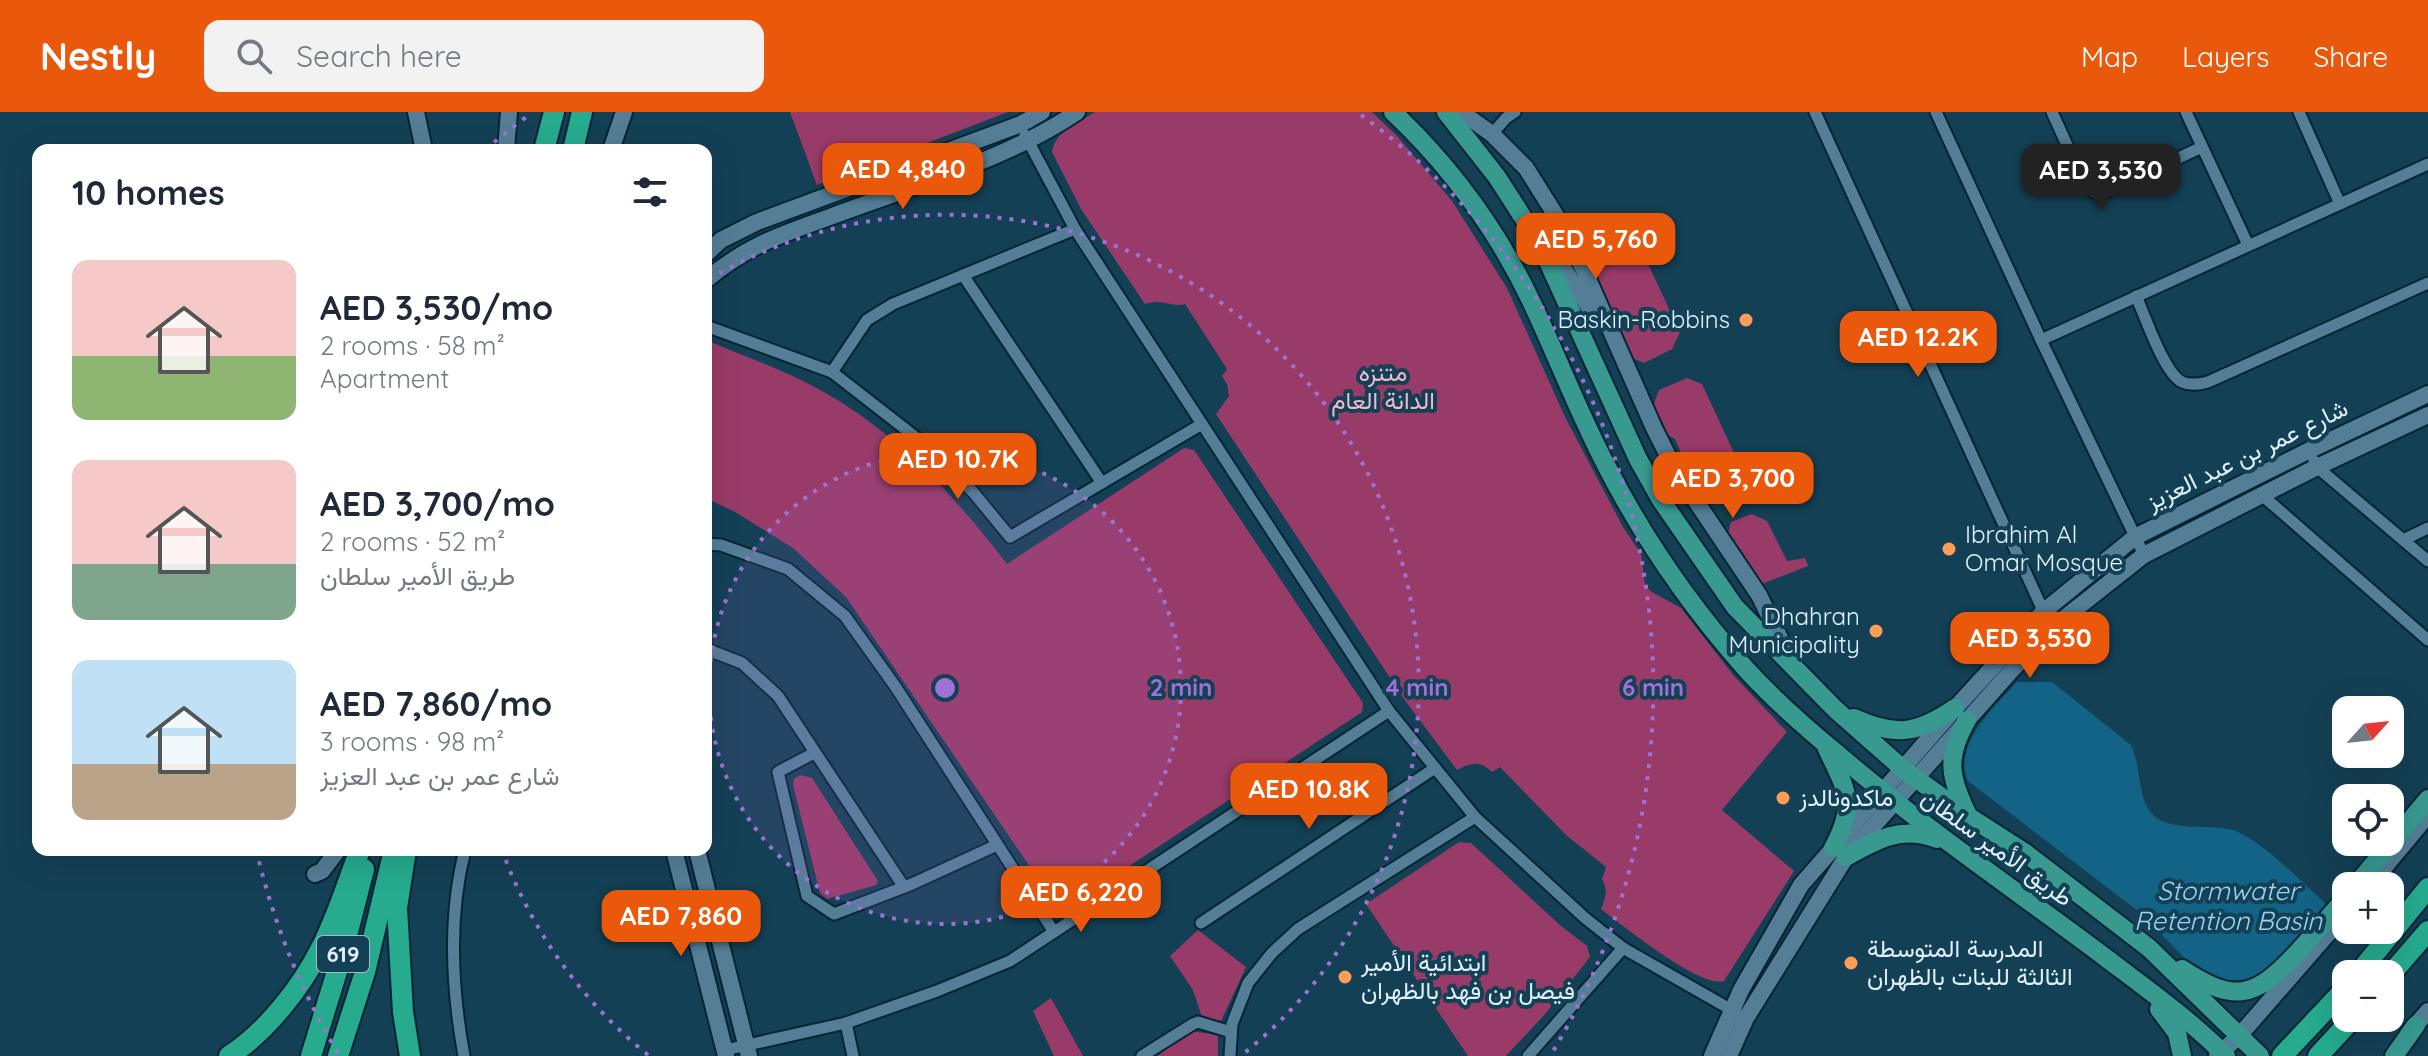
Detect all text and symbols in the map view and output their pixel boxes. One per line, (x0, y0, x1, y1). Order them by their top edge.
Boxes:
search box (204, 20, 764, 92)
text: Nestly (40, 32, 156, 80)
icon: search (232, 34, 276, 78)
text: Search here (296, 37, 462, 75)
text: Map (2081, 39, 2138, 74)
text: Layers (2182, 39, 2269, 74)
text: Share (2313, 39, 2388, 74)
pin: AED 4,840 (811, 143, 995, 211)
pin: AED 3,530 (2009, 144, 2193, 212)
text: AED 4,840 (840, 152, 966, 185)
text: AED 3,530 (2039, 153, 2163, 186)
icon: filters (628, 170, 672, 214)
text: 10 homes (72, 171, 225, 214)
pin: AED 5,760 (1504, 213, 1688, 281)
text: AED 5,760 (1534, 222, 1658, 255)
text: AED 3,530/mo (320, 286, 553, 329)
icon: home (136, 292, 232, 388)
place label: Baskin-Robbins (1558, 304, 1730, 334)
marker: Baskin-Robbins (1737, 311, 1755, 329)
pin: AED 12.2K (1826, 311, 2010, 379)
text: AED 12.2K (1858, 320, 1978, 353)
text: 2 rooms · 58 m² (320, 329, 505, 362)
park label: متنزه الدانة العام (1331, 357, 1435, 417)
text: Apartment (320, 362, 449, 395)
street label: شارع عمر بن عبد العزيز (2140, 392, 2353, 518)
pin: AED 10.7K (866, 433, 1050, 501)
text: AED 10.7K (897, 442, 1019, 475)
pin: AED 3,700 (1641, 452, 1825, 520)
text: AED 3,700 (1671, 461, 1795, 494)
text: AED 3,700/mo (320, 482, 555, 525)
icon: home (136, 492, 232, 588)
place label: Ibrahim Al Omar Mosque (1965, 519, 2123, 577)
text: 2 rooms · 52 m² (320, 525, 505, 558)
marker: Ibrahim Al Omar Mosque (1940, 540, 1958, 558)
text: طريق الأمير سلطان (320, 559, 515, 592)
place label: Dhahran Municipality (1728, 601, 1860, 659)
pin: AED 3,530 (1938, 612, 2122, 680)
text: AED 3,530 (1968, 621, 2092, 654)
marker: Dhahran Municipality (1867, 622, 1885, 640)
text: 2 min (1150, 672, 1212, 702)
text: 4 min (1386, 672, 1448, 702)
text: 6 min (1622, 672, 1684, 702)
centre of rings (931, 674, 959, 702)
text: AED 7,860/mo (320, 682, 552, 725)
icon: home (136, 692, 232, 788)
north arrow (2332, 696, 2404, 768)
map controls (2332, 696, 2404, 1032)
text: 3 rooms · 98 m² (320, 725, 504, 758)
text: شارع عمر بن عبد العزيز (320, 759, 559, 792)
pin: AED 10.8K (1217, 763, 1401, 831)
text: AED 10.8K (1248, 772, 1370, 805)
place label: ماكدونالدز (1798, 782, 1893, 813)
street label: طريق الأمير سلطان (1915, 782, 2079, 913)
button: locate (2332, 784, 2404, 856)
marker: ماكدونالدز (1774, 789, 1792, 807)
pin: AED 6,220 (989, 866, 1173, 934)
button: + (2332, 872, 2404, 944)
water label: Stormwater Retention Basin (2134, 874, 2323, 937)
text: AED 6,220 (1019, 875, 1143, 908)
pin: AED 7,860 (589, 890, 773, 958)
text: AED 7,860 (620, 899, 742, 932)
place label: المدرسة المتوسطة الثالثة للبنات بالظهران (1867, 933, 2073, 992)
road number: 619 (317, 936, 369, 972)
place label: ابتدائية الأمير فيصل بن فهد بالظهران (1360, 947, 1575, 1006)
marker: المدرسة المتوسطة الثالثة للبنات بالظهران (1842, 954, 1860, 972)
button: − (2332, 960, 2404, 1032)
marker: ابتدائية الأمير فيصل بن فهد بالظهران (1336, 968, 1354, 986)

